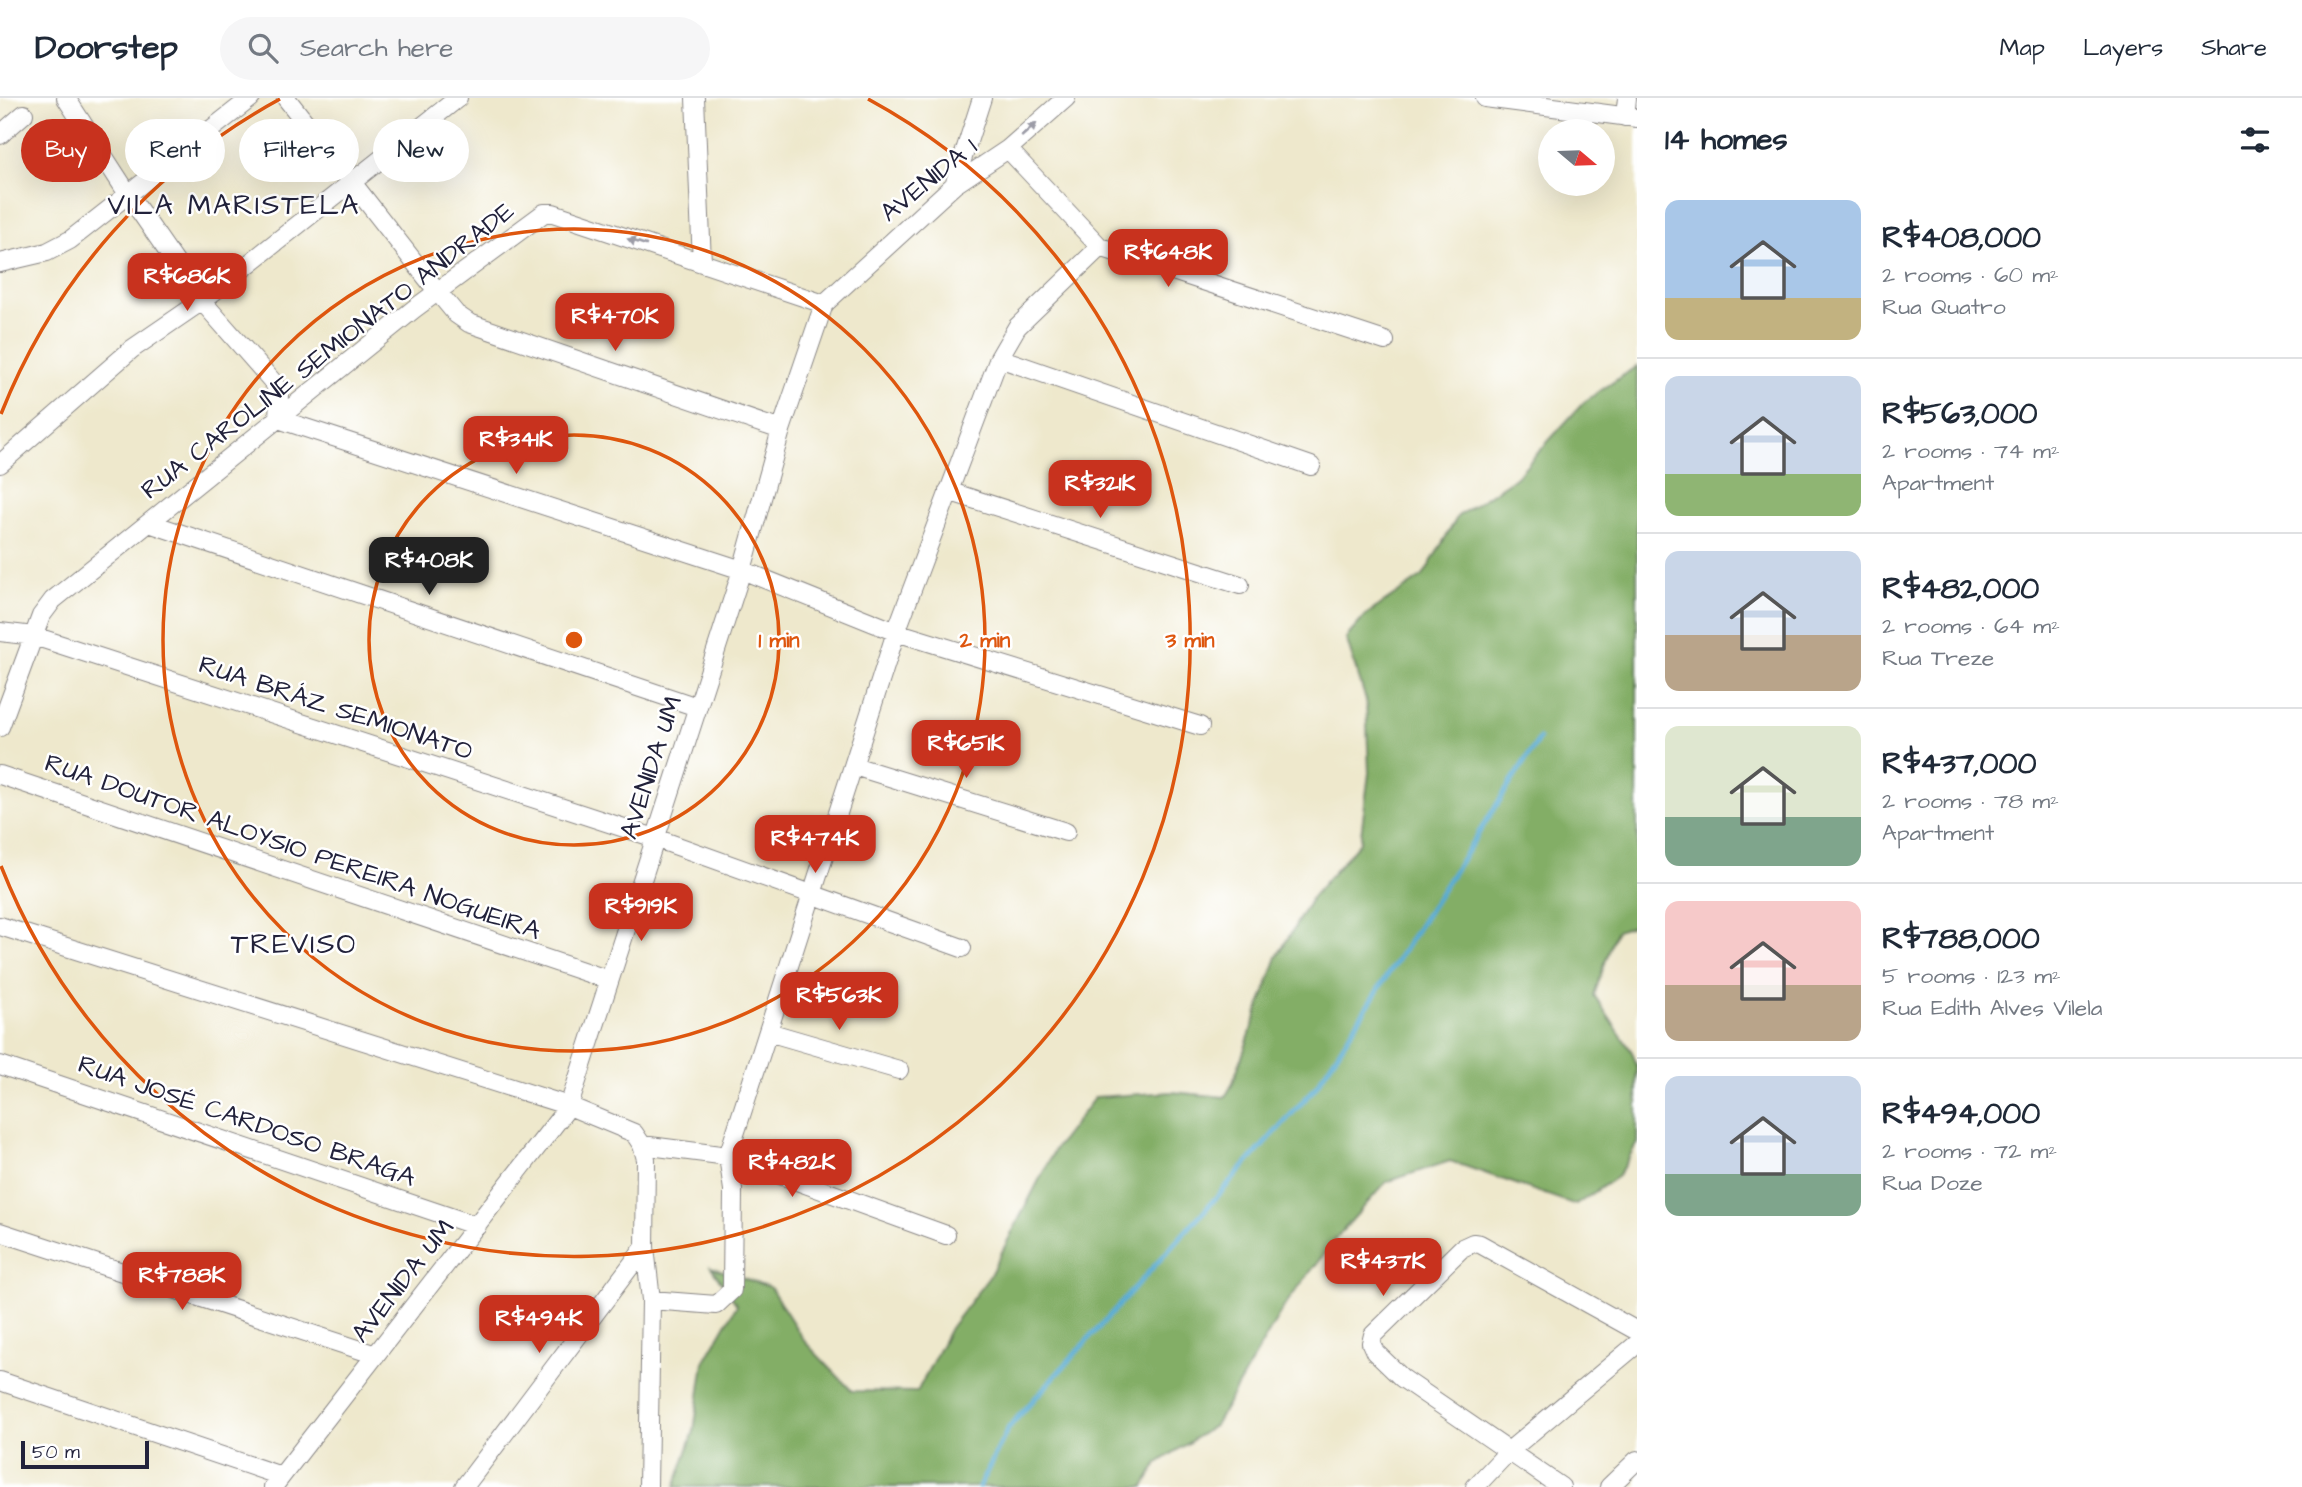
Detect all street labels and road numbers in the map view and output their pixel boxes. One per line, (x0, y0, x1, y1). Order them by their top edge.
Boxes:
street label: AVENIDA 1 (872, 129, 985, 230)
street label: RUA CAROLINE SEMIONATO ANDRADE (134, 194, 522, 508)
street label: RUA BRÁZ SEMIONATO (194, 647, 477, 769)
street label: AVENIDA UM (611, 691, 691, 844)
street label: RUA DOUTOR ALOYSIO PEREIRA NOGUEIRA (40, 745, 546, 949)
street label: RUA JOSÉ CARDOSO BRAGA (73, 1046, 421, 1196)
street label: AVENIDA UM (343, 1211, 463, 1350)

